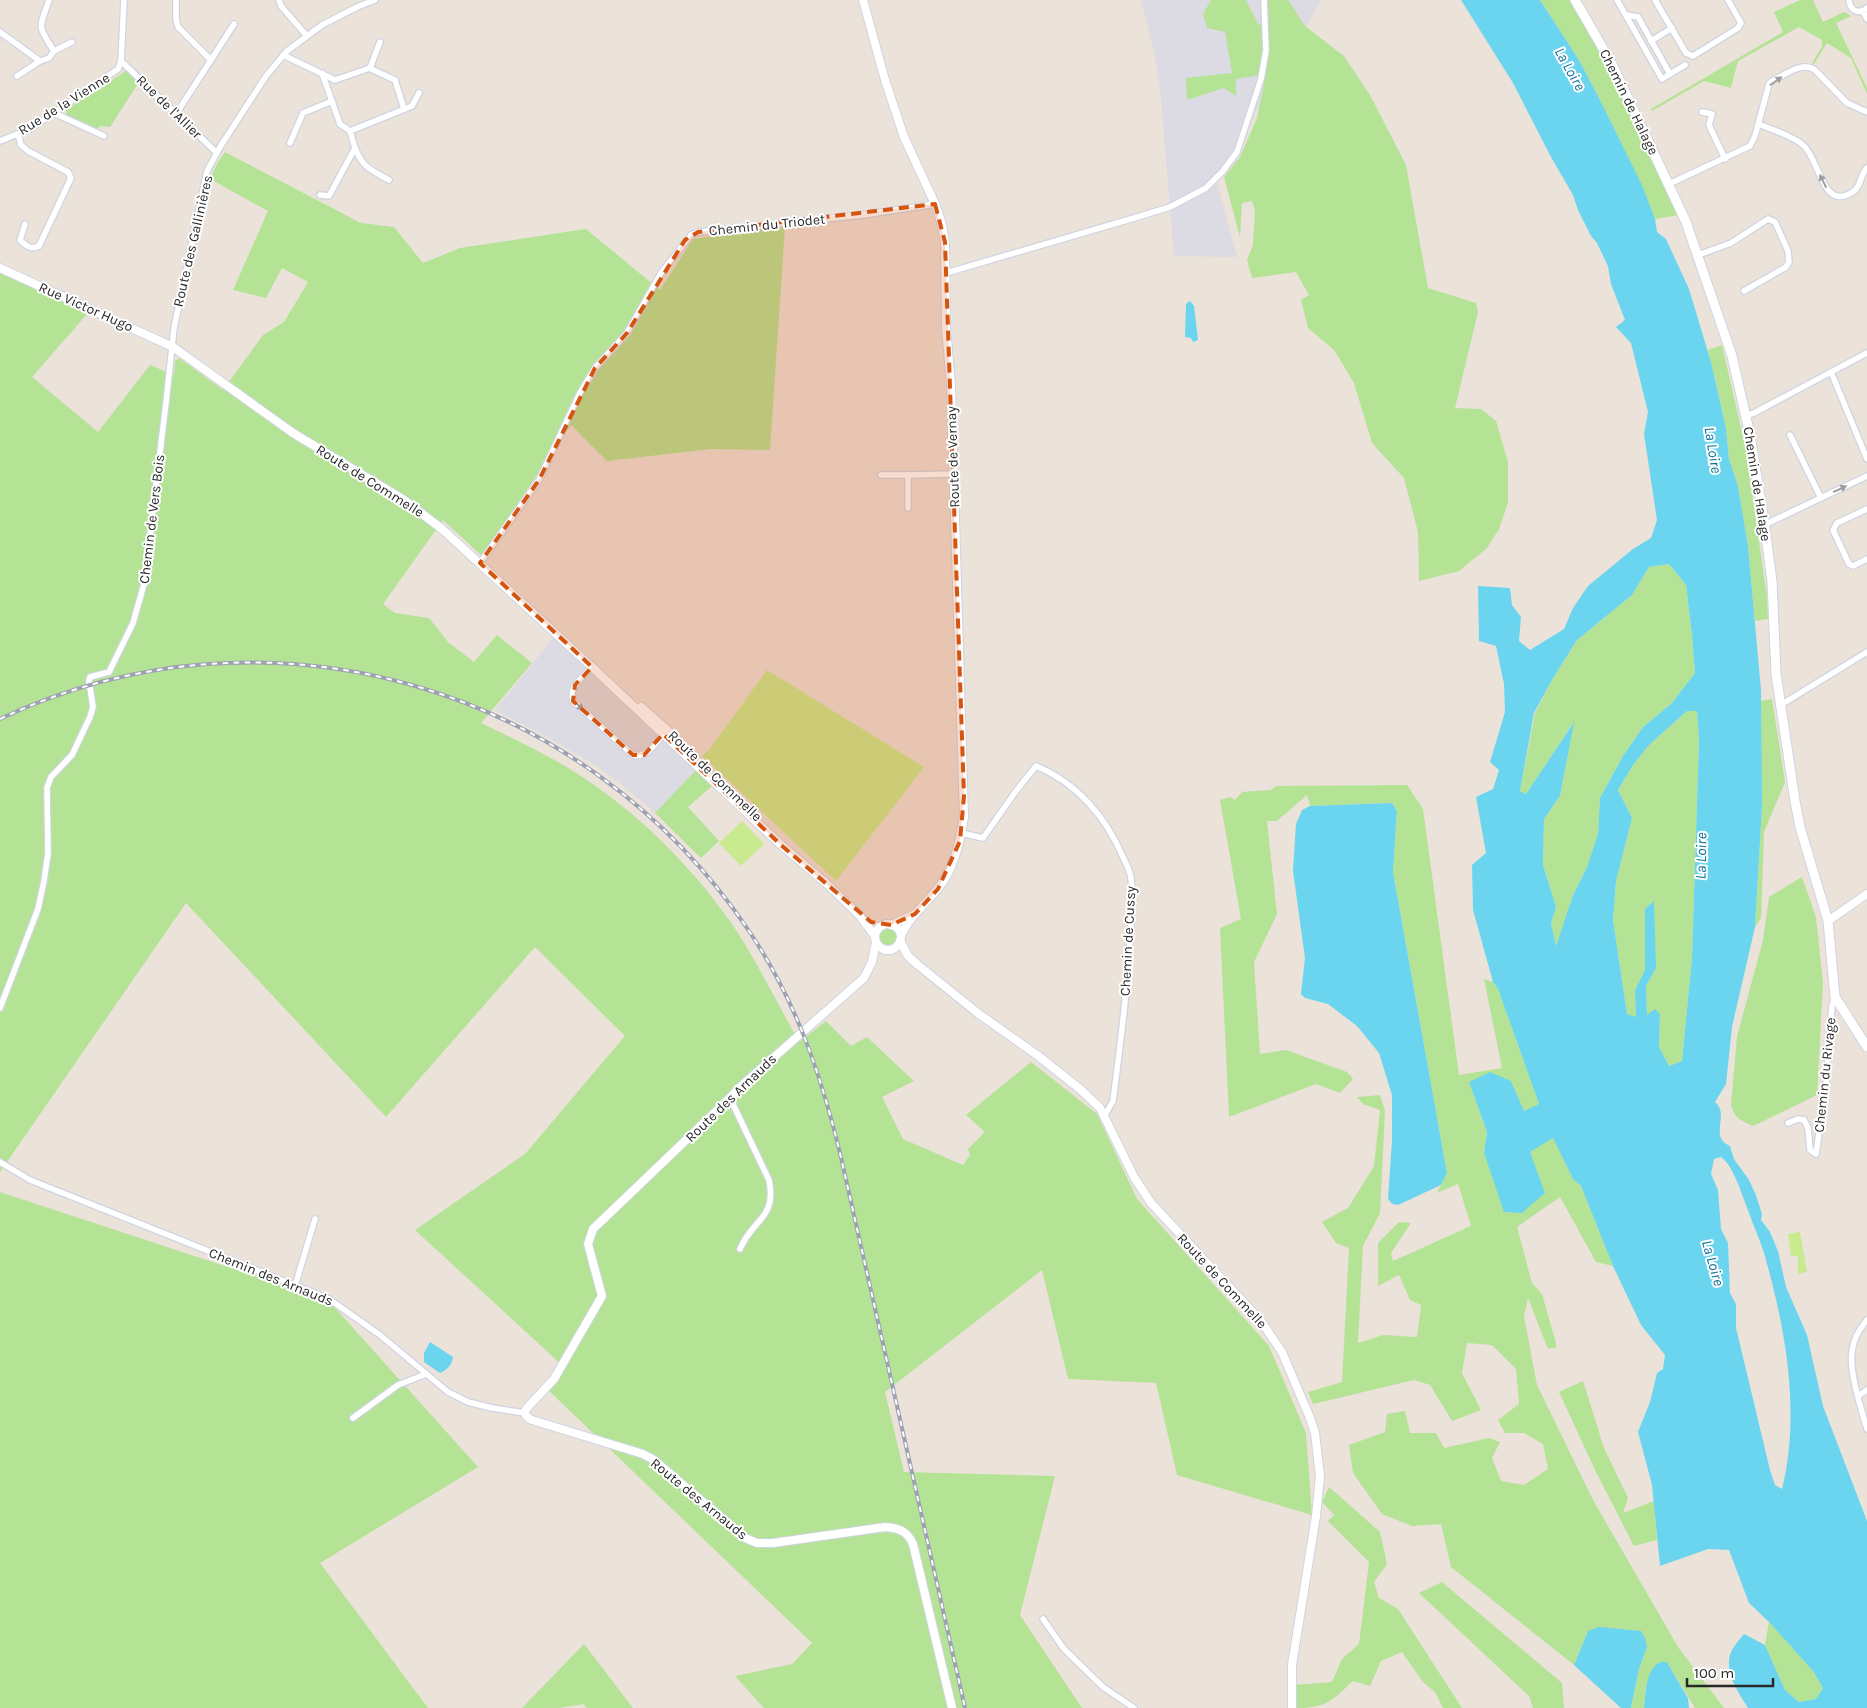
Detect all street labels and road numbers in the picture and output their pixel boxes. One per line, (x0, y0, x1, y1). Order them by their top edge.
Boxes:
street label: Chemin de Halage (1596, 46, 1662, 158)
street label: Rue de la Vienne (15, 69, 113, 139)
street label: Rue de l'Allier (133, 72, 206, 143)
street label: Route des Gallinières (170, 173, 216, 309)
street label: Chemin du Triodet (708, 210, 826, 240)
street label: Rue Victor Hugo (36, 279, 136, 335)
street label: Route de Vernay (943, 405, 963, 508)
street label: Chemin de Halage (1740, 425, 1774, 543)
street label: Route de Commelle (313, 441, 427, 521)
street label: Chemin de Vers Bois (136, 453, 168, 585)
street label: Route de Commelle (665, 727, 765, 825)
street label: Chemin de Cussy (1117, 885, 1139, 996)
street label: Chemin du Rivage (1810, 1016, 1840, 1134)
street label: Route des Arnauds (682, 1050, 780, 1146)
street label: Route de Commelle (1174, 1230, 1270, 1332)
street label: Chemin des Arnauds (206, 1244, 336, 1310)
street label: Route des Arnauds (647, 1455, 751, 1543)

